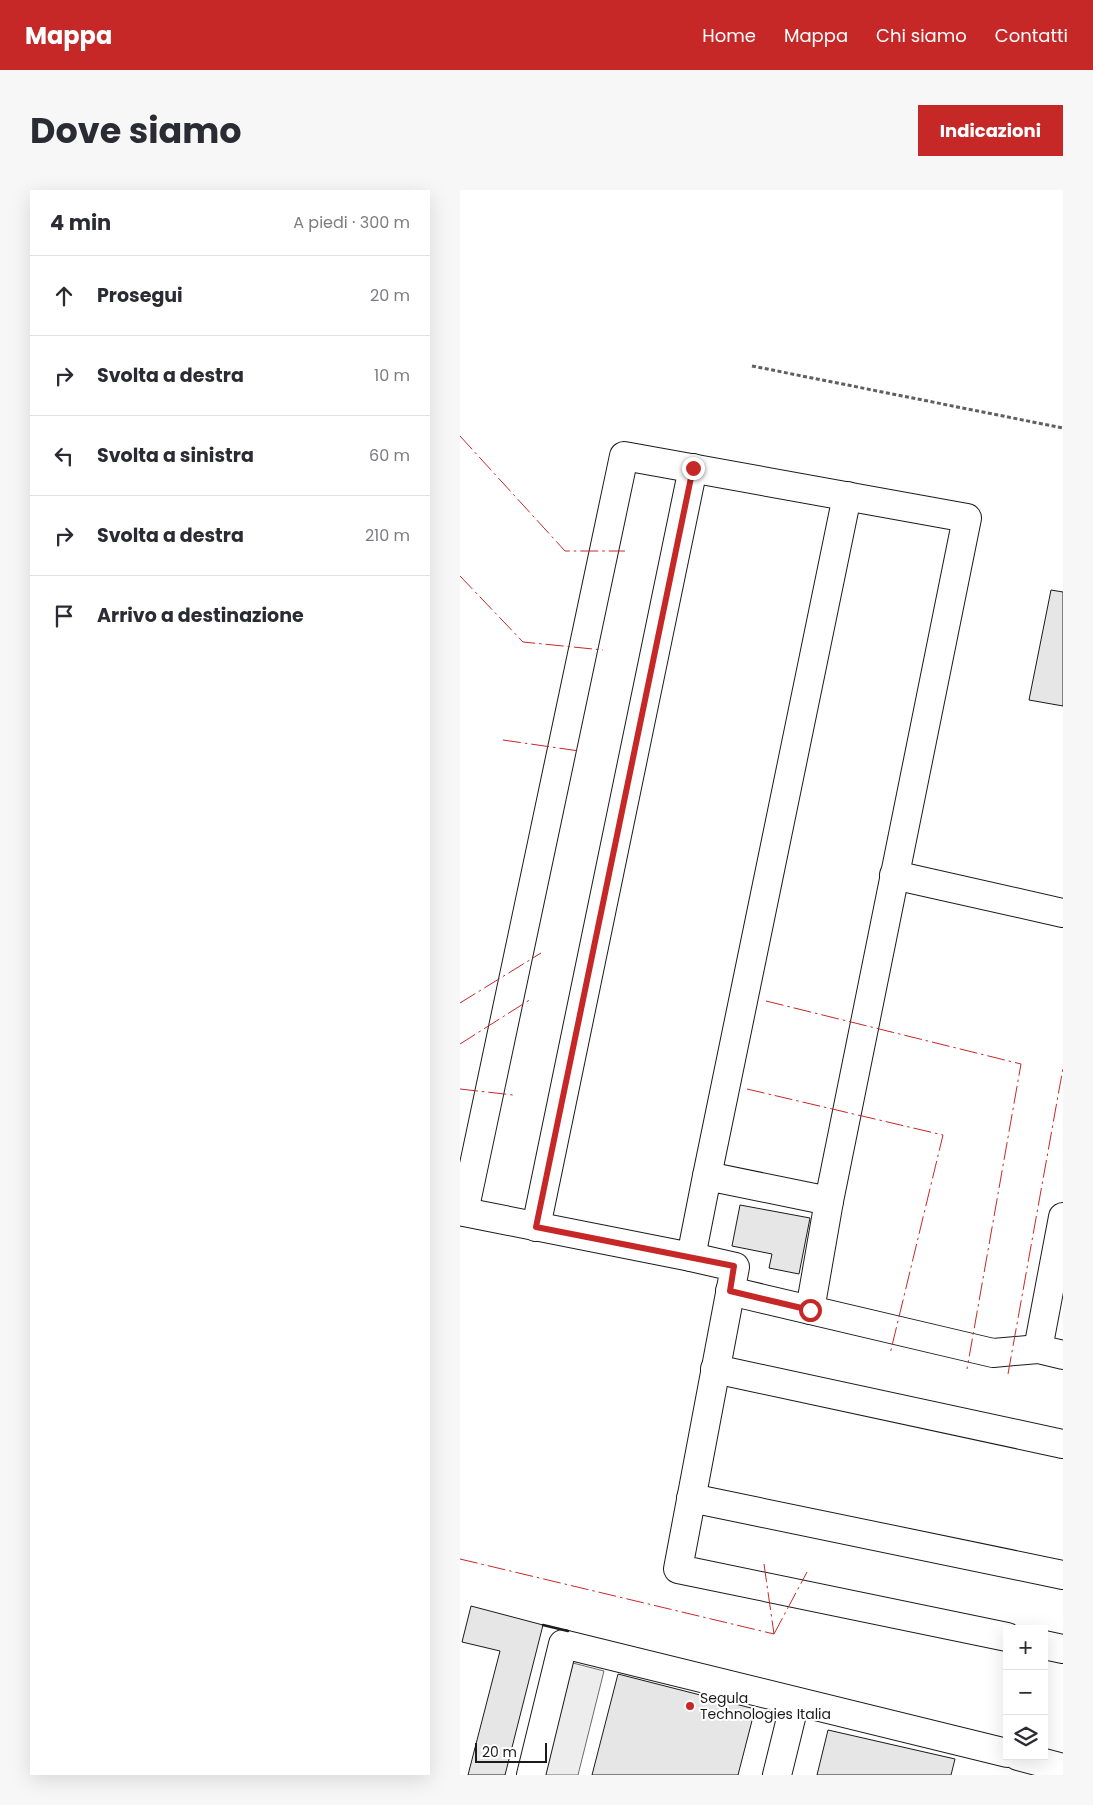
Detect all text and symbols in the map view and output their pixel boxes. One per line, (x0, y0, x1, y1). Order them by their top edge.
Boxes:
text: Mappa (25, 19, 112, 52)
text: Home (702, 23, 756, 48)
text: Mappa (784, 23, 848, 48)
text: Chi siamo (876, 23, 967, 48)
text: Contatti (995, 23, 1068, 48)
button: Indicazioni (918, 105, 1063, 156)
text: Dove siamo (30, 106, 242, 155)
text: 4 min (50, 208, 111, 237)
text: A piedi · 300 m (293, 211, 410, 234)
icon: ahead (50, 282, 78, 310)
text: Prosegui (97, 282, 183, 309)
text: 20 m (370, 284, 410, 307)
icon: right (50, 362, 78, 390)
text: Svolta a destra (97, 362, 244, 389)
text: 10 m (374, 364, 410, 387)
icon: left (50, 442, 78, 470)
text: Svolta a sinistra (97, 442, 254, 469)
text: 60 m (369, 444, 410, 467)
route end (682, 457, 705, 480)
icon: right (50, 522, 78, 550)
text: Svolta a destra (97, 522, 244, 549)
text: 210 m (365, 524, 410, 547)
icon: arrive (50, 602, 78, 630)
text: Arrivo a destinazione (97, 602, 304, 629)
route start (799, 1299, 822, 1322)
map controls (1003, 1625, 1048, 1760)
button: + (1003, 1625, 1048, 1670)
button: − (1003, 1670, 1048, 1715)
place label: Segula Technologies Italia (700, 1688, 831, 1724)
marker: Segula Technologies Italia (684, 1700, 696, 1712)
button: layers (1003, 1715, 1048, 1760)
scale bar (475, 1740, 548, 1763)
text: 20 m (482, 1742, 517, 1762)

